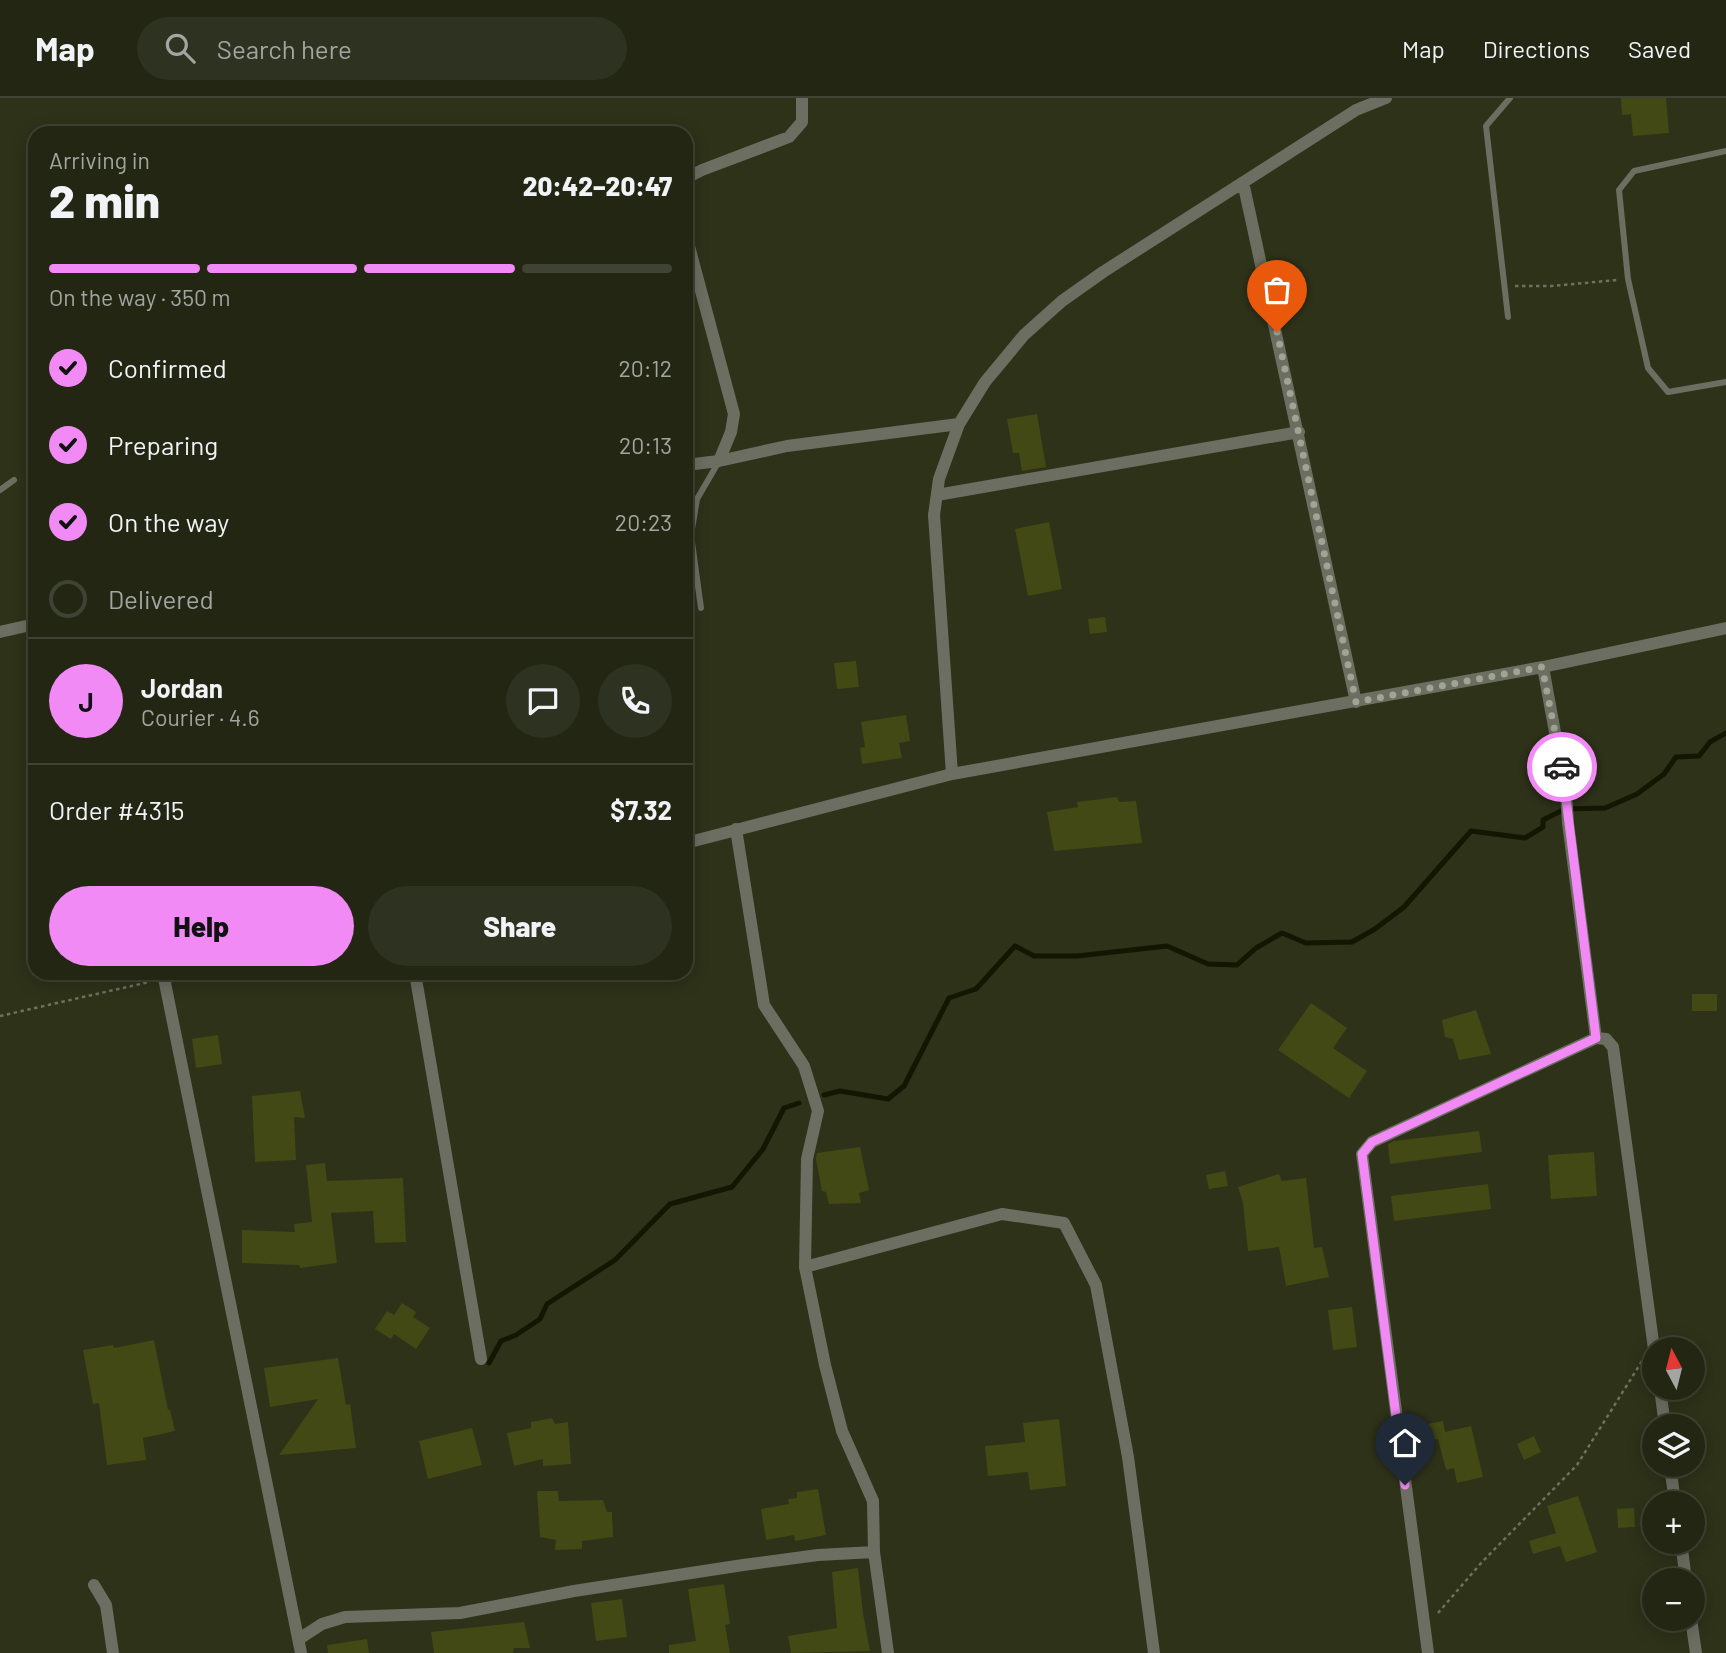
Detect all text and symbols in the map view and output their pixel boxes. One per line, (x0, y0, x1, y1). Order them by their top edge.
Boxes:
search box (137, 17, 627, 80)
text: Map (35, 28, 95, 68)
icon: search (161, 29, 199, 67)
text: Search here (217, 33, 352, 64)
text: Map (1402, 34, 1445, 63)
text: Directions (1483, 34, 1590, 63)
text: Saved (1628, 34, 1691, 63)
text: Arriving in (49, 146, 150, 174)
text: 20:42–20:47 (523, 170, 672, 201)
text: 2 min (49, 172, 160, 227)
pin (1247, 260, 1307, 332)
icon: bag (1258, 271, 1296, 309)
text: On the way · 350 m (49, 283, 231, 311)
icon: check (49, 349, 87, 387)
text: Confirmed (108, 352, 227, 383)
text: 20:12 (619, 354, 672, 382)
icon: check (49, 426, 87, 464)
text: Preparing (108, 429, 218, 460)
text: 20:13 (619, 431, 672, 459)
icon: check (49, 503, 87, 541)
text: On the way (108, 506, 229, 537)
text: 20:23 (615, 508, 672, 536)
text: Delivered (108, 583, 214, 614)
button: chat (506, 664, 580, 738)
button: phone (598, 664, 672, 738)
text: Jordan (141, 672, 223, 703)
text: J (78, 686, 94, 717)
text: Courier · 4.6 (141, 703, 260, 731)
courier (1527, 732, 1597, 802)
icon: car (1543, 748, 1581, 786)
text: Order #4315 (49, 794, 184, 825)
text: $7.32 (610, 794, 672, 825)
button: Help (49, 886, 354, 966)
button: Share (368, 886, 672, 966)
north arrow (1642, 1337, 1704, 1400)
map controls (1642, 1337, 1705, 1631)
pin (1375, 1413, 1435, 1485)
button: layers (1642, 1414, 1705, 1477)
icon: home (1386, 1424, 1424, 1462)
button: + (1642, 1491, 1705, 1554)
button: − (1642, 1568, 1705, 1631)

